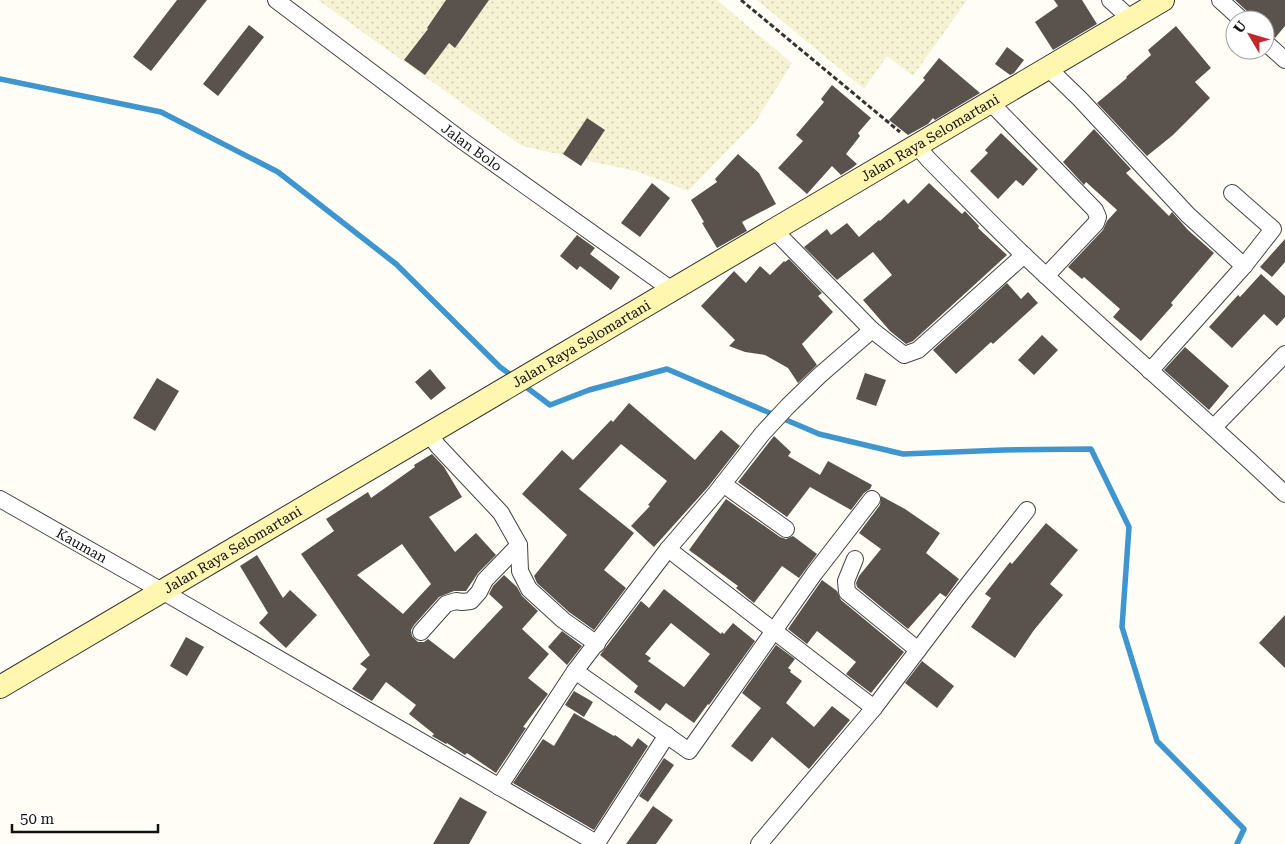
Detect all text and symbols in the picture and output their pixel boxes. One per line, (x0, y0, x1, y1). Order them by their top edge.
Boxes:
north arrow (1225, 10, 1275, 60)
text: U (1230, 18, 1250, 36)
street label: Jalan Raya Selomartani (858, 90, 1002, 185)
street label: Jalan Bolo (438, 120, 505, 174)
street label: Jalan Raya Selomartani (509, 296, 654, 391)
street label: Jalan Raya Selomartani (161, 502, 305, 597)
street label: Kauman (54, 525, 110, 566)
scale bar (12, 802, 159, 834)
text: 50 m (20, 810, 55, 828)

